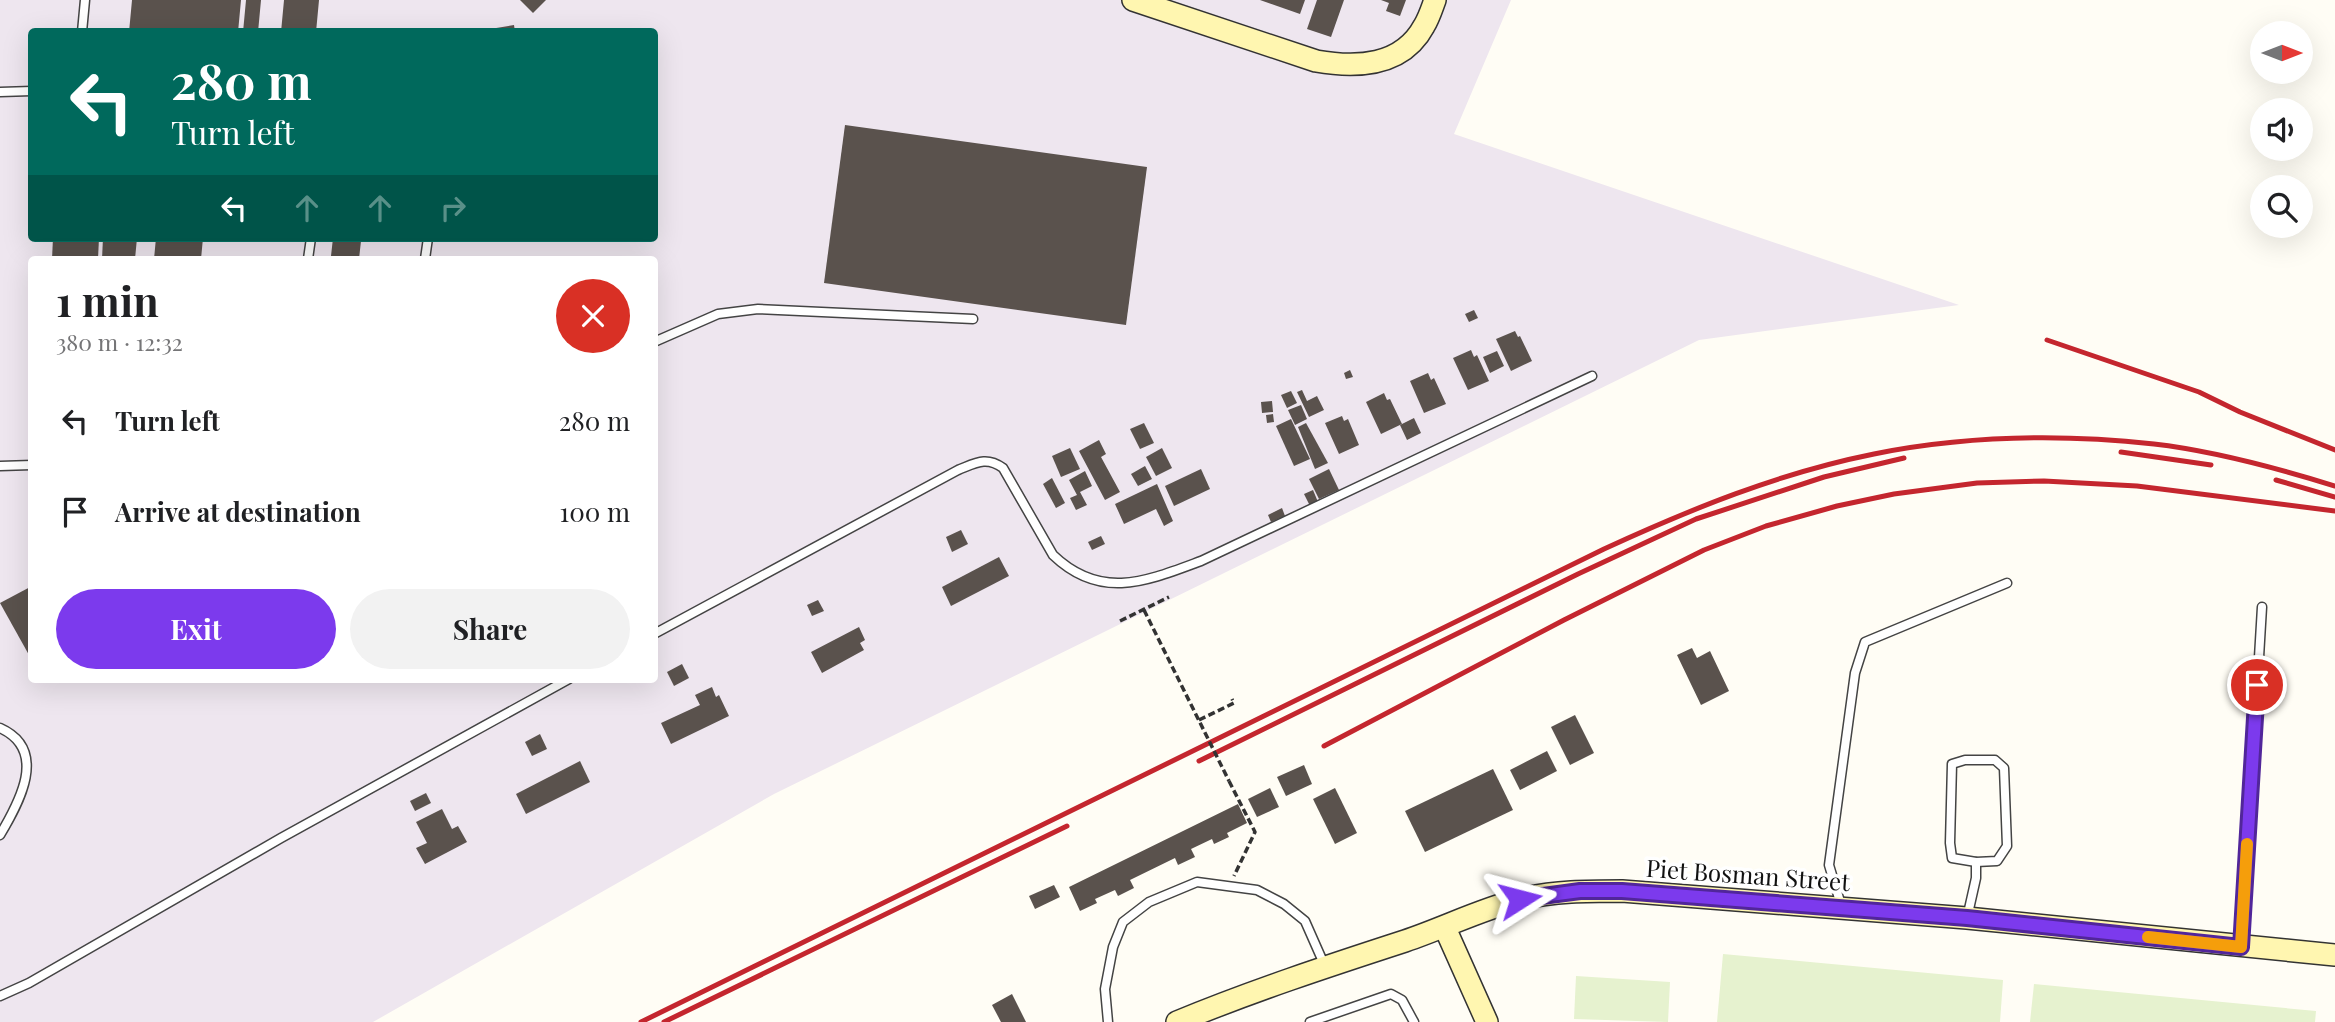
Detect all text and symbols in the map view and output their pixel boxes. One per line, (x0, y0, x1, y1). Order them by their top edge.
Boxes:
north arrow (2250, 21, 2314, 84)
map controls (2250, 21, 2313, 238)
text: 280 m (171, 47, 311, 112)
icon: left (56, 56, 147, 147)
button: sound (2250, 98, 2313, 161)
text: Turn left (171, 110, 295, 153)
button: search (2250, 175, 2313, 238)
icon: left (215, 189, 253, 227)
icon: ahead (288, 189, 326, 227)
icon: ahead (361, 189, 399, 227)
icon: right (434, 189, 472, 227)
text: 1 min (56, 272, 159, 328)
button: close (556, 279, 630, 353)
text: 380 m · 12:32 (56, 326, 183, 357)
icon: left (56, 402, 94, 440)
text: Turn left (115, 403, 220, 438)
text: 280 m (559, 403, 630, 438)
icon: arrive (56, 493, 94, 531)
text: Arrive at destination (115, 494, 361, 529)
text: 100 m (560, 494, 630, 529)
button: Exit (56, 589, 336, 669)
button: Share (350, 589, 630, 669)
pin (2227, 655, 2287, 715)
icon: arrive (2238, 666, 2276, 704)
street label: Piet Bosman Street (1645, 851, 1851, 897)
position arrow (1483, 862, 1557, 936)

